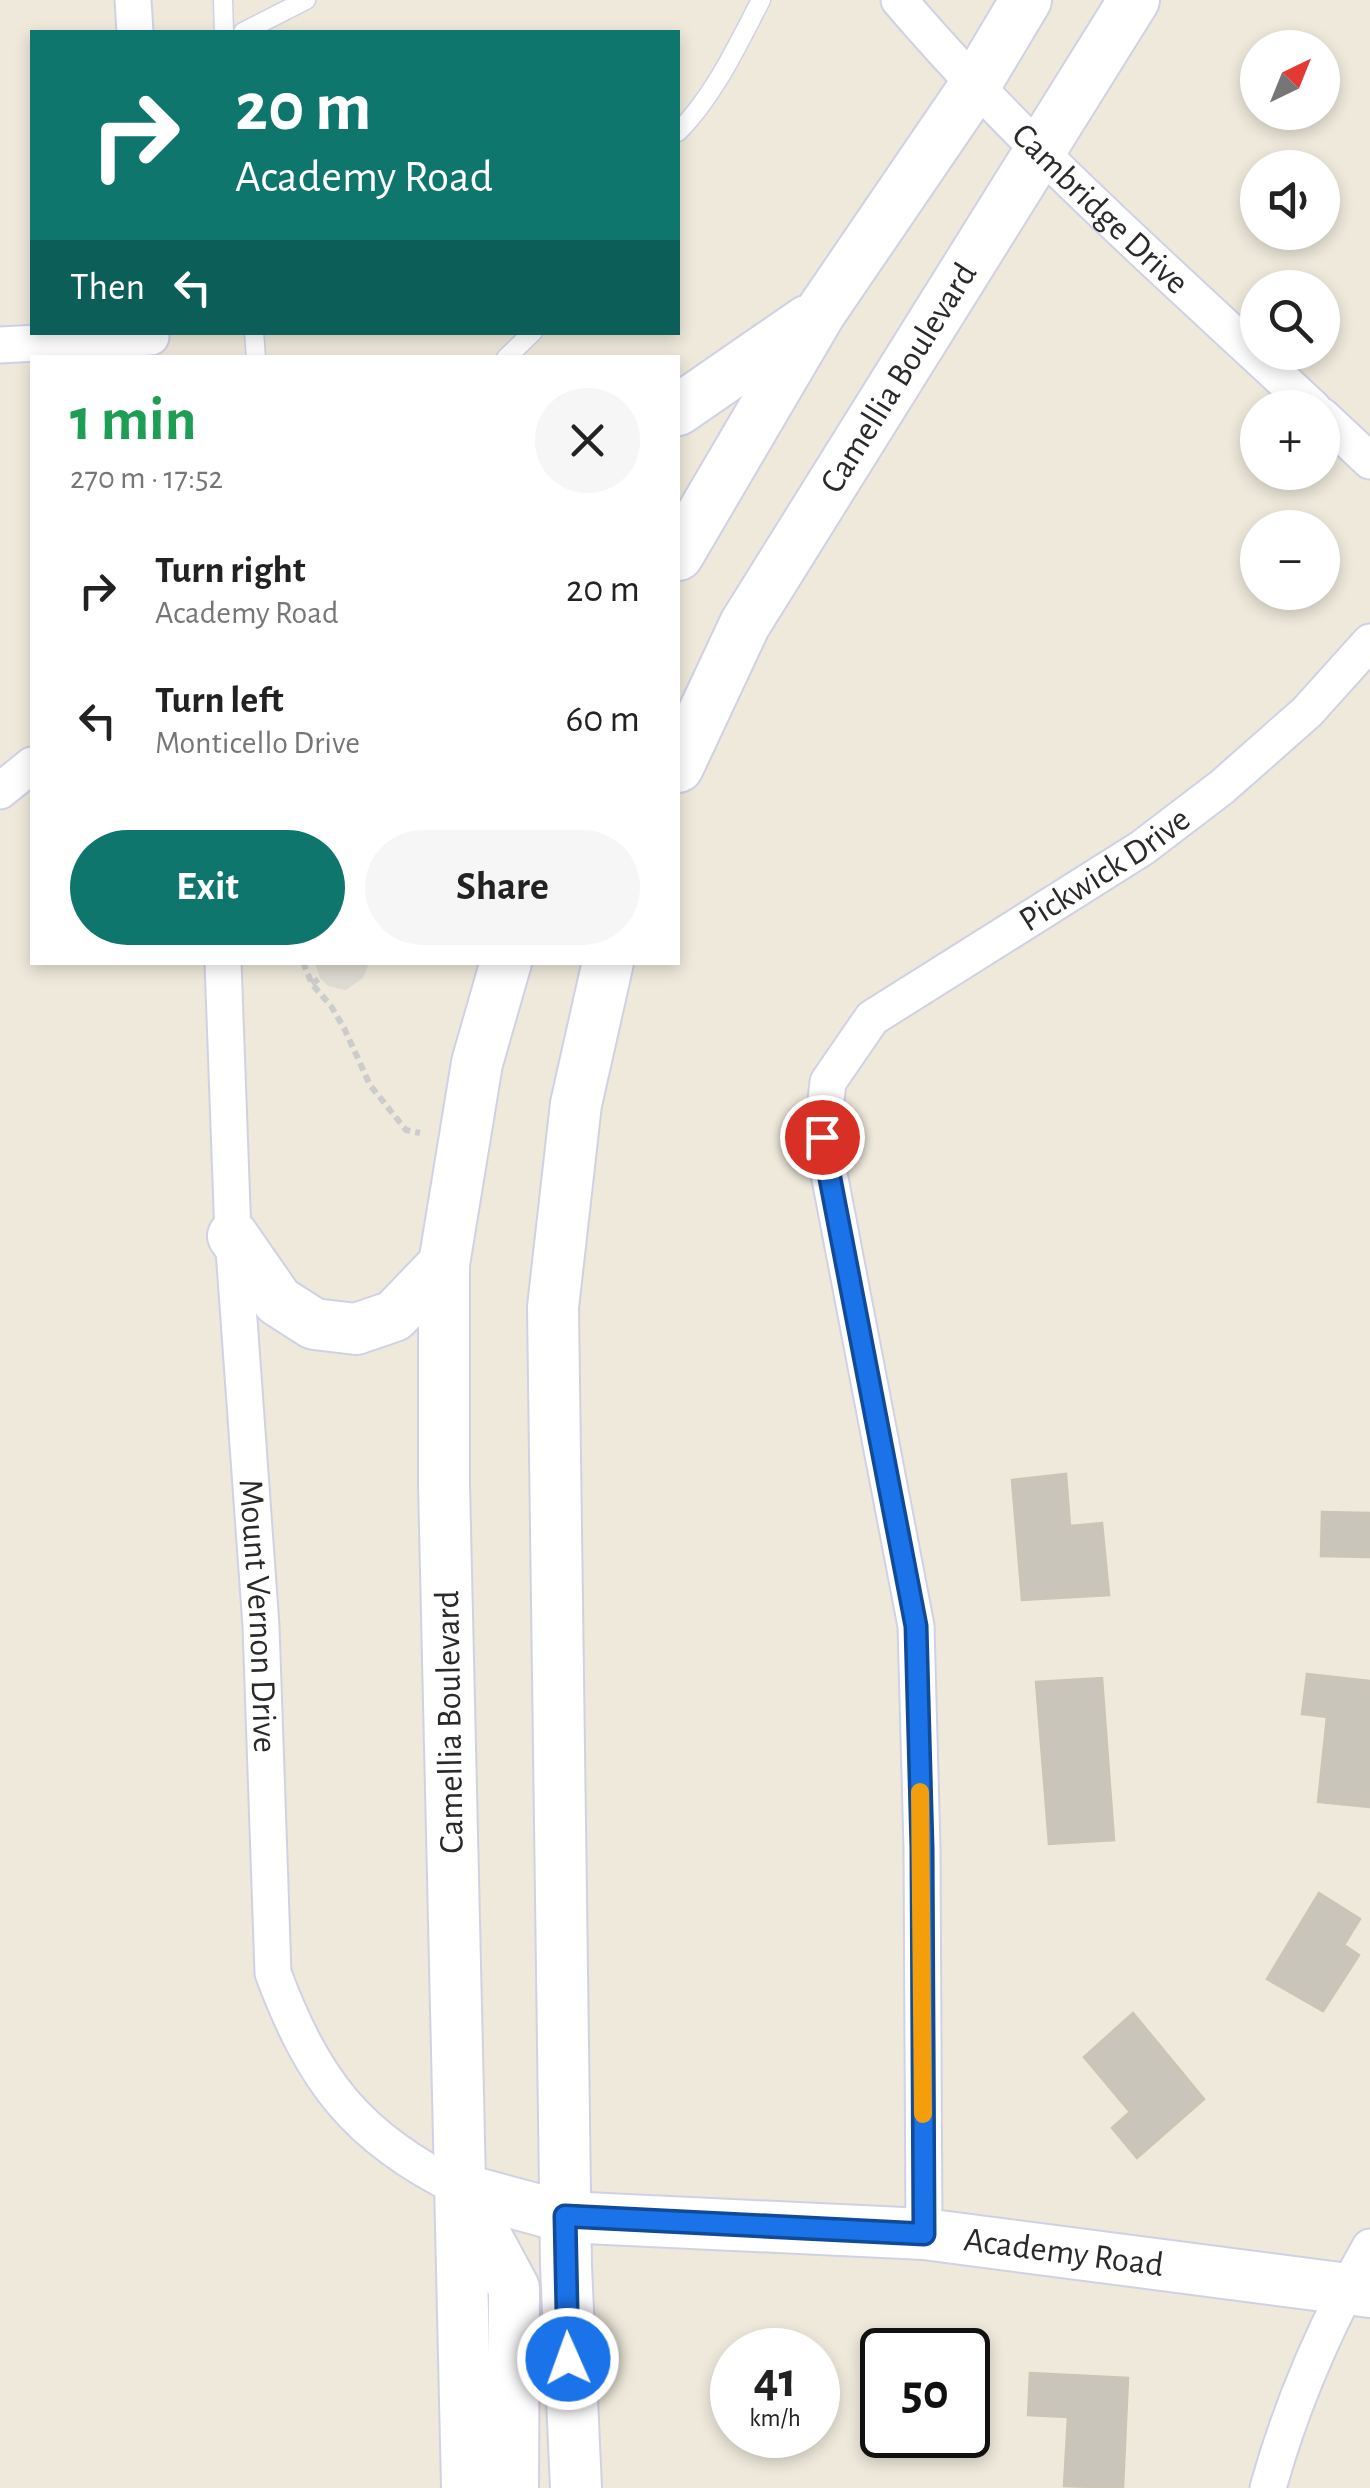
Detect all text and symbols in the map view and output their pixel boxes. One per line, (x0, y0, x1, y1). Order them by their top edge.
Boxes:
north arrow (1240, 30, 1340, 130)
map controls (1240, 30, 1340, 610)
icon: right (70, 70, 200, 200)
text: 20 m (235, 73, 372, 143)
street label: Cambridge Drive (1005, 117, 1195, 301)
button: sound (1240, 150, 1340, 250)
text: Academy Road (235, 155, 493, 200)
street label: Camellia Boulevard (814, 257, 983, 499)
icon: left (165, 260, 220, 315)
text: Then (70, 269, 145, 307)
button: search (1240, 270, 1340, 370)
button: close (535, 388, 640, 493)
button: + (1240, 390, 1340, 490)
text: 1 min (70, 391, 196, 451)
text: 270 m · 17:52 (70, 462, 223, 494)
button: − (1240, 510, 1340, 610)
text: Turn right (155, 552, 305, 590)
icon: right (70, 563, 125, 618)
text: 20 m (566, 571, 640, 609)
text: Academy Road (155, 597, 339, 629)
text: Turn left (155, 682, 283, 720)
icon: left (70, 693, 125, 748)
text: 60 m (565, 701, 640, 739)
text: Monticello Drive (155, 727, 360, 759)
street label: Pickwick Drive (1013, 801, 1196, 938)
button: Exit (70, 830, 345, 945)
button: Share (365, 830, 640, 945)
pin (780, 1095, 865, 1180)
icon: arrive (795, 1110, 850, 1165)
street label: Mount Vernon Drive (233, 1478, 283, 1753)
street label: Camellia Boulevard (430, 1590, 470, 1854)
street label: Academy Road (962, 2222, 1166, 2282)
position arrow (516, 2307, 620, 2411)
speed limit sign: 50 (860, 2328, 990, 2458)
text: 41 (753, 2356, 797, 2406)
text: km/h (749, 2406, 801, 2431)

